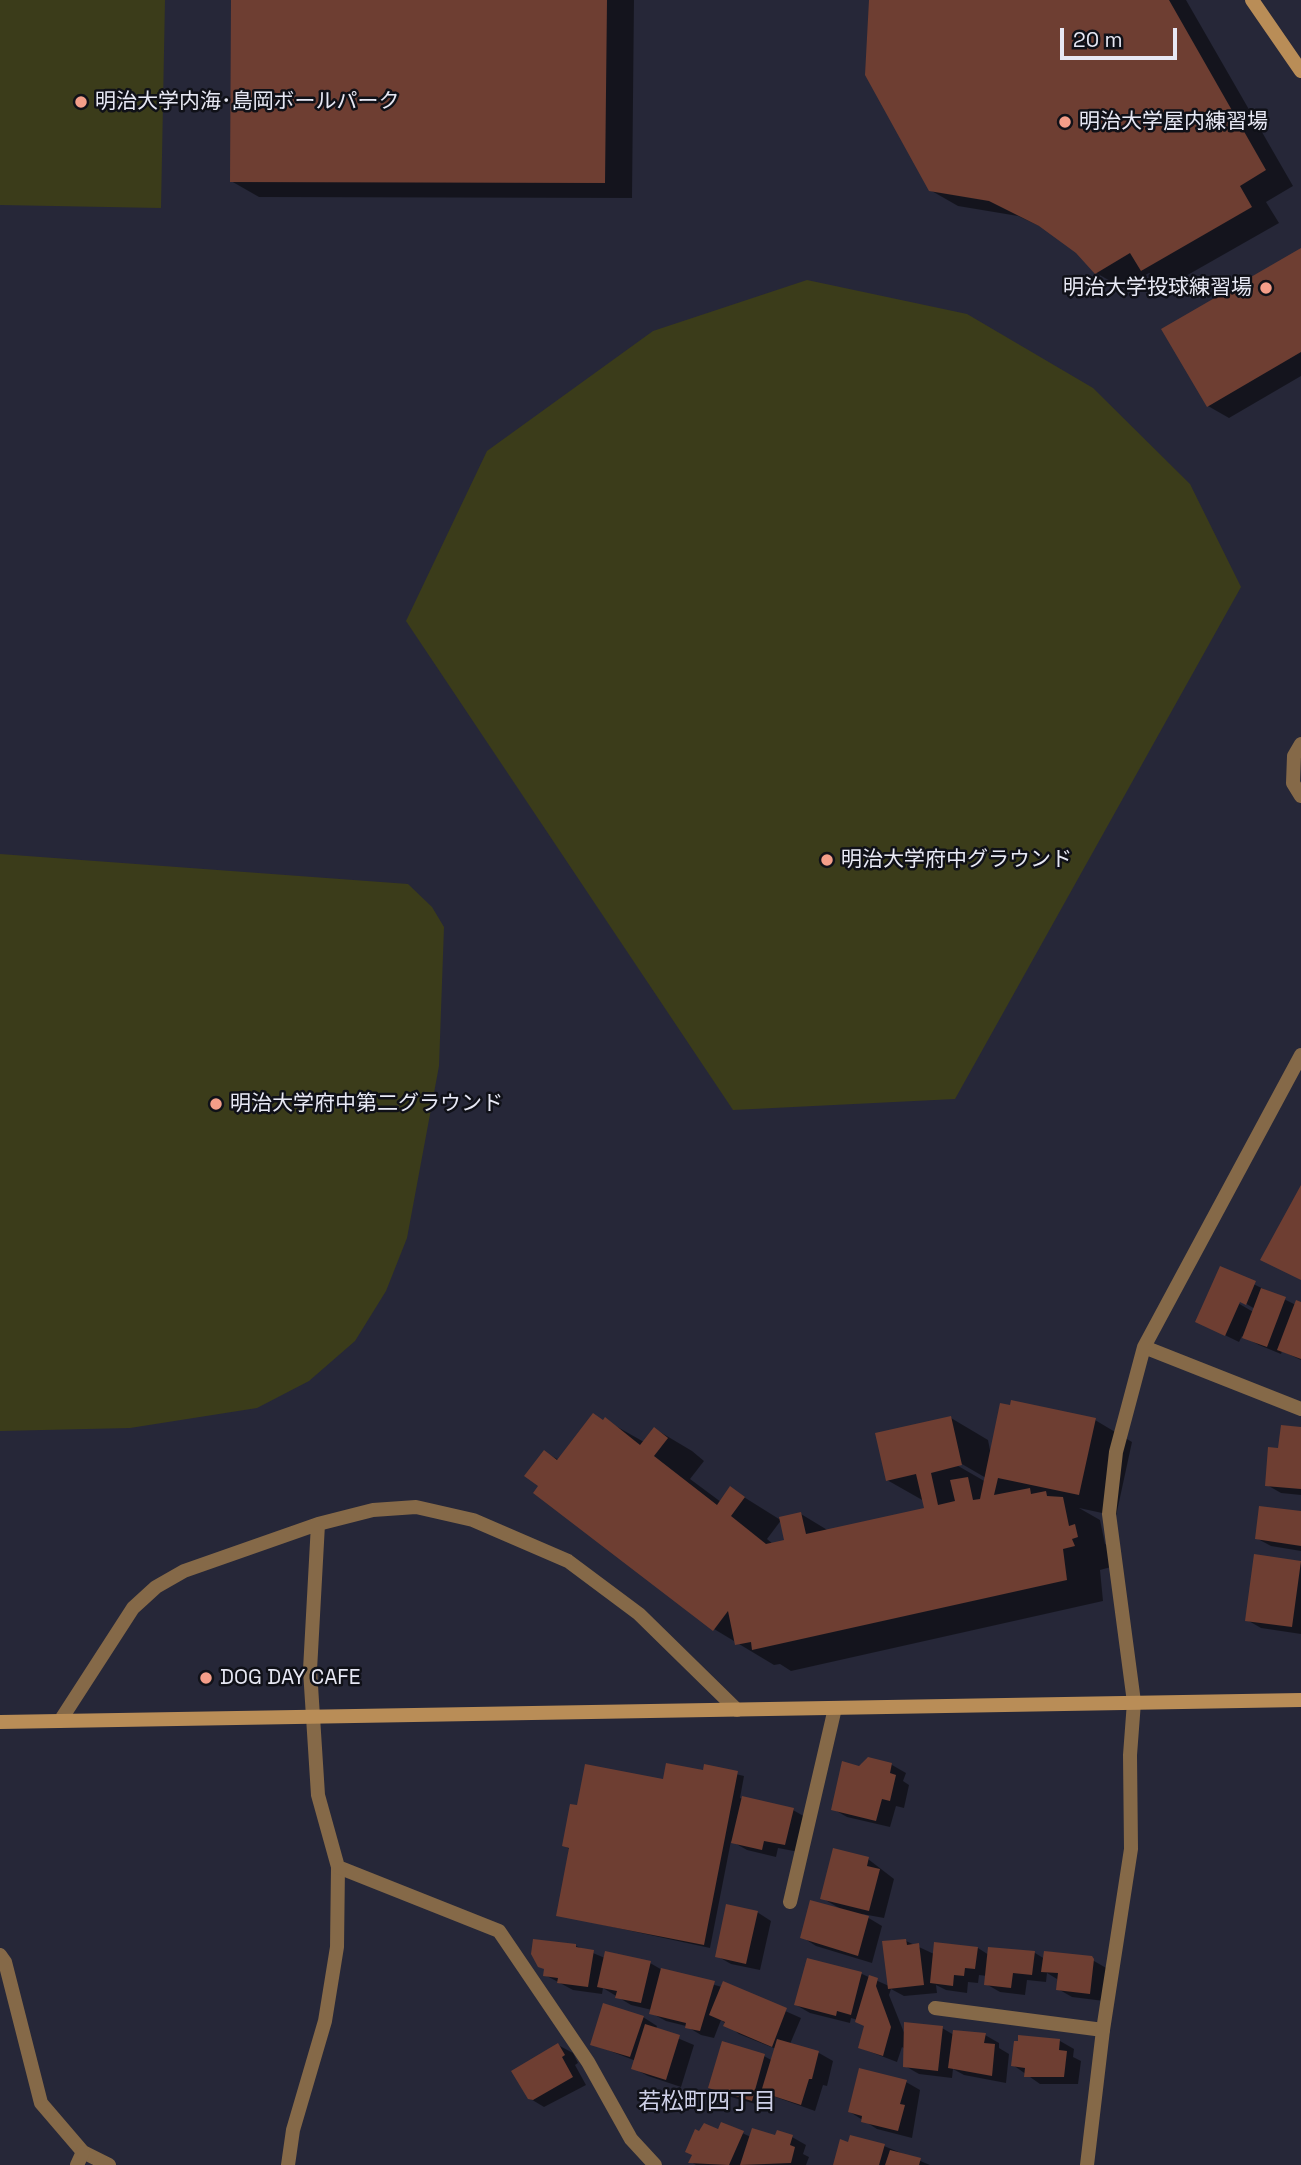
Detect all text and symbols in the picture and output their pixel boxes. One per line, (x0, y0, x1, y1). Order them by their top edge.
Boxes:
scale bar (1063, 14, 1180, 58)
text: 20 m (1073, 26, 1123, 53)
place label: 明治大学内海･島岡ボールパーク (95, 89, 399, 115)
marker: 明治大学内海･島岡ボールパーク (73, 94, 89, 110)
place label: 明治大学屋内練習場 (1079, 109, 1268, 135)
marker: 明治大学屋内練習場 (1057, 114, 1073, 130)
place label: 明治大学投球練習場 (1063, 275, 1252, 301)
marker: 明治大学投球練習場 (1258, 280, 1274, 296)
place label: 明治大学府中グラウンド (841, 847, 1072, 873)
marker: 明治大学府中グラウンド (819, 852, 835, 868)
place label: 明治大学府中第二グラウンド (230, 1091, 503, 1117)
marker: 明治大学府中第二グラウンド (208, 1096, 224, 1112)
place label: DOG DAY CAFE (220, 1665, 361, 1691)
marker: DOG DAY CAFE (198, 1670, 214, 1686)
district label: 若松町四丁目 (638, 2089, 776, 2117)

